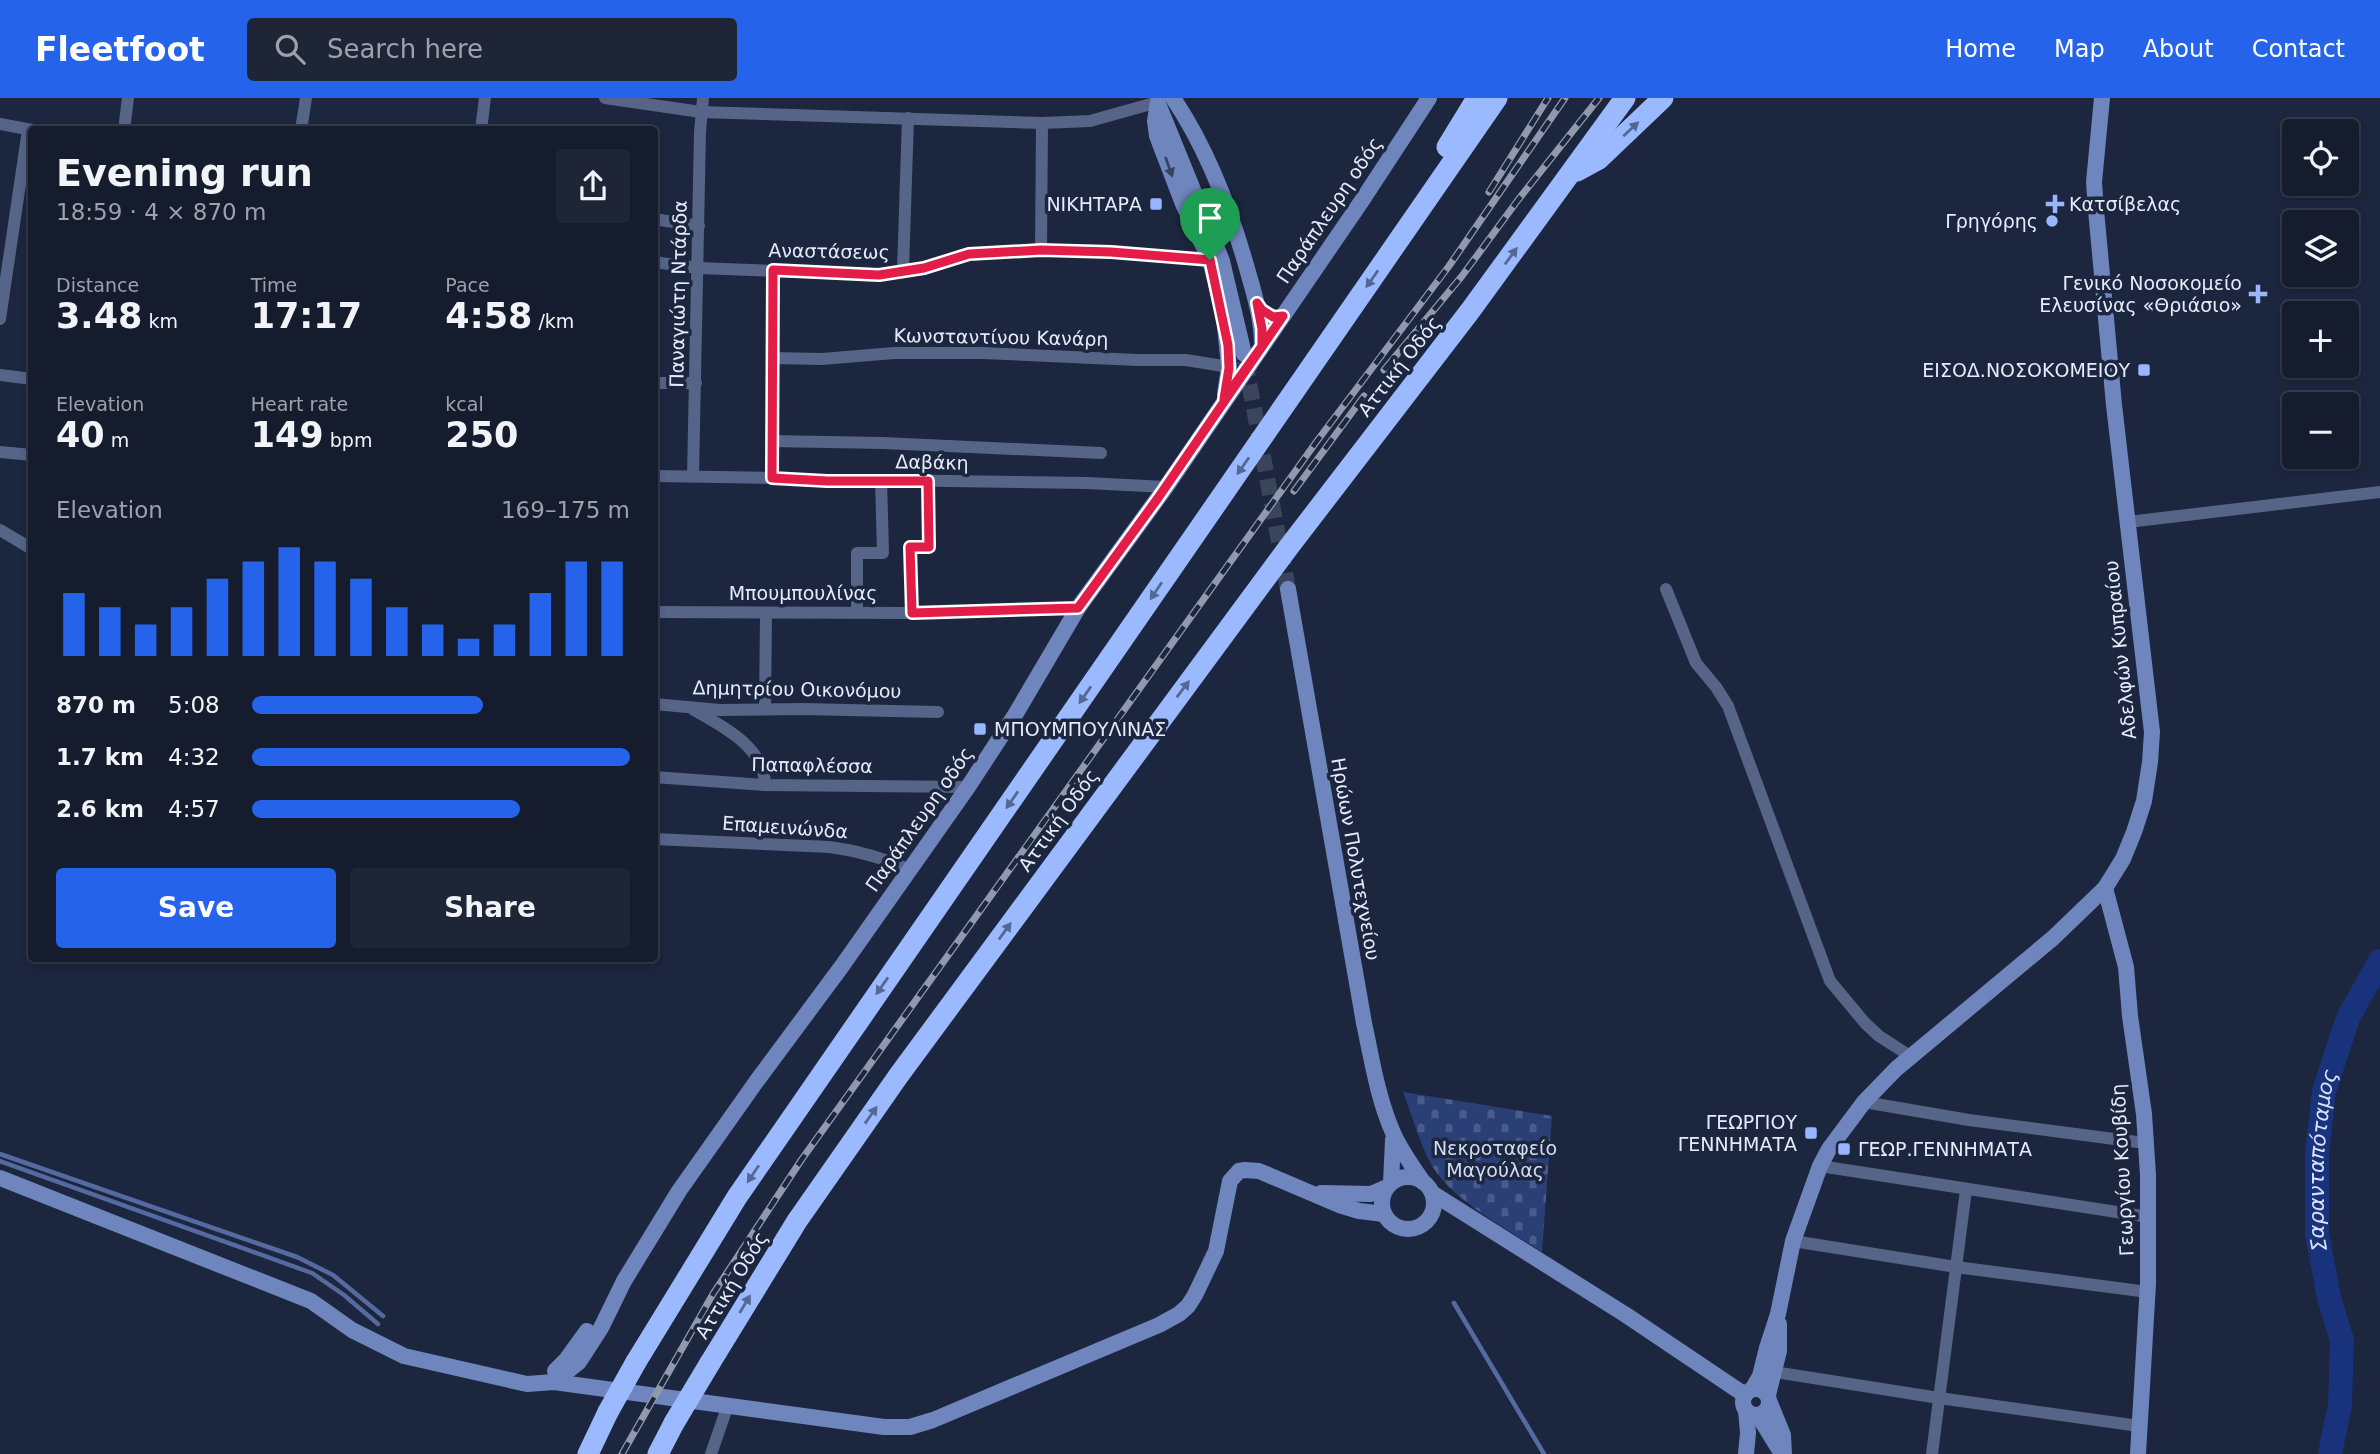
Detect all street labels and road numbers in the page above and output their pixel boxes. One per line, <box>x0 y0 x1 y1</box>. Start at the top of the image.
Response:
street label: Παράπλευρη οδός <box>1272 133 1386 287</box>
street label: Παναγιώτη Ντάρδα <box>665 200 691 388</box>
street label: Αναστάσεως <box>768 239 890 263</box>
street label: Αττική Οδός <box>1353 312 1445 420</box>
street label: Κωνσταντίνου Κανάρη <box>893 324 1109 350</box>
street label: Δαβάκη <box>895 450 969 474</box>
street label: Αδελφών Κυπραίου <box>2100 559 2140 741</box>
street label: Μπουμπουλίνας <box>729 582 877 604</box>
street label: Δημητρίου Οικονόμου <box>692 676 902 702</box>
street label: Παράπλευρη οδός <box>861 742 977 896</box>
street label: Παπαφλέσσα <box>751 753 873 777</box>
street label: Ηρώων Πολυτεχνείου <box>1327 756 1385 962</box>
street label: Αττική Οδός <box>1014 765 1102 875</box>
street label: Επαμεινώνδα <box>721 812 849 842</box>
street label: Γεωργίου Κουβίδη <box>2107 1083 2137 1257</box>
street label: Αττική Οδός <box>690 1227 772 1343</box>

